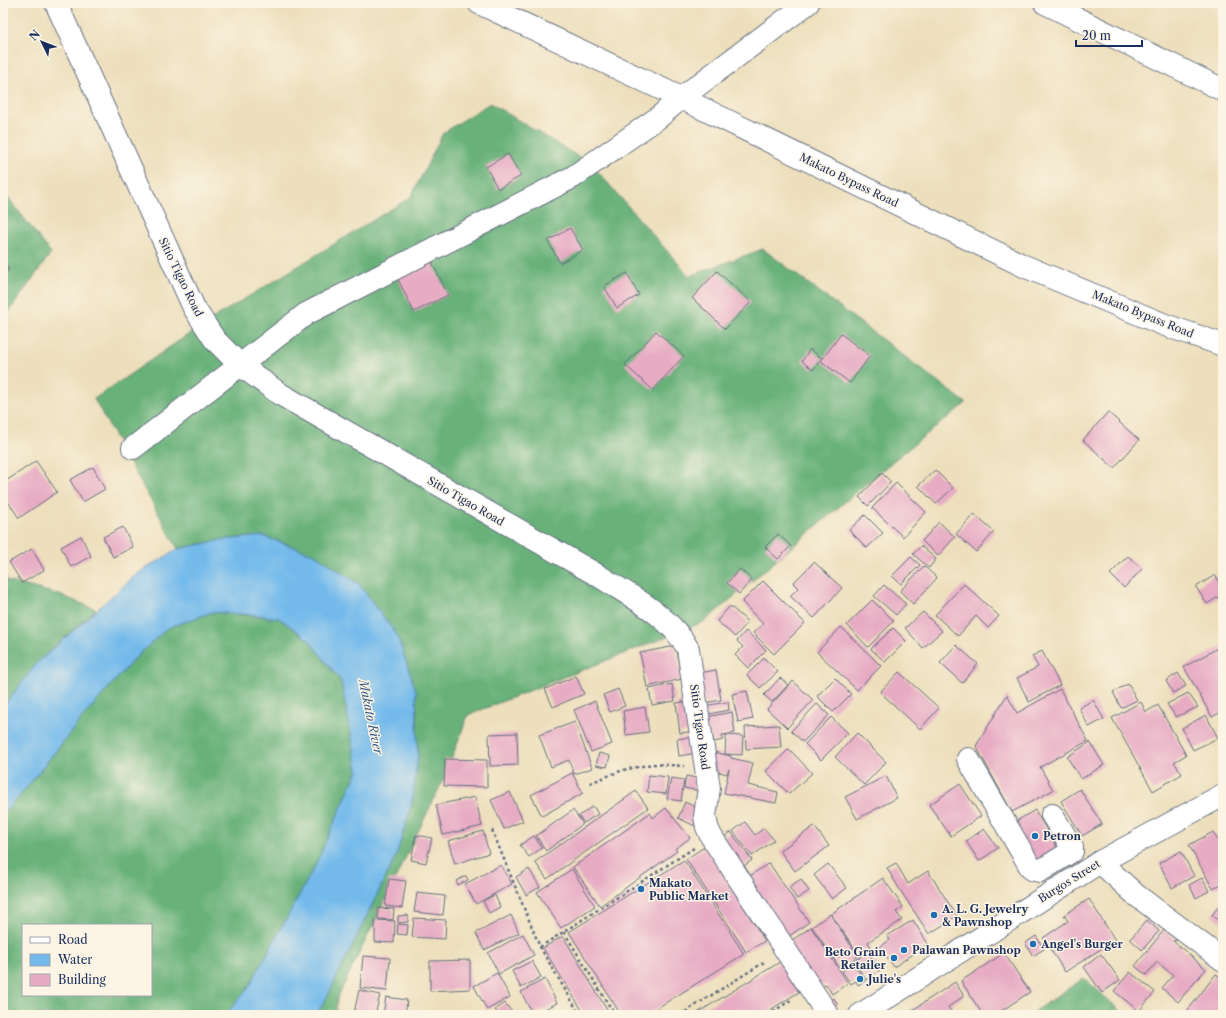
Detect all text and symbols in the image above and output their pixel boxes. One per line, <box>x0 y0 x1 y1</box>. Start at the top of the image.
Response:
north arrow <box>22 22 62 62</box>
scale bar <box>1076 22 1142 48</box>
text: N <box>26 27 43 43</box>
text: 20 m <box>1082 28 1111 43</box>
street label: Makato Bypass Road <box>797 150 901 210</box>
street label: Sitio Tigao Road <box>156 235 206 319</box>
street label: Makato Bypass Road <box>1090 287 1196 341</box>
street label: Sitio Tigao Road <box>425 473 507 529</box>
water label: Makato River <box>355 676 387 757</box>
street label: Sitio Tigao Road <box>687 683 713 771</box>
place label: Petron <box>1043 829 1082 843</box>
marker: Petron <box>1030 831 1040 841</box>
street label: Burgos Street <box>1035 856 1103 906</box>
place label: Makato Public Market <box>649 876 729 903</box>
marker: Makato Public Market <box>636 884 646 894</box>
place label: A. L. G. Jewelry & Pawnshop <box>941 902 1028 929</box>
marker: A. L. G. Jewelry & Pawnshop <box>929 910 939 920</box>
legend <box>22 924 152 996</box>
text: Road <box>58 932 88 947</box>
place label: Angel's Burger <box>1040 937 1124 951</box>
marker: Angel's Burger <box>1028 939 1038 949</box>
place label: Palawan Pawnshop <box>912 943 1021 957</box>
place label: Beto Grain Retailer <box>825 945 887 972</box>
marker: Palawan Pawnshop <box>899 945 909 955</box>
text: Water <box>57 952 92 967</box>
marker: Beto Grain Retailer <box>889 953 899 963</box>
text: Building <box>58 972 106 987</box>
place label: Julie's <box>866 972 901 986</box>
marker: Julie's <box>855 974 865 984</box>

